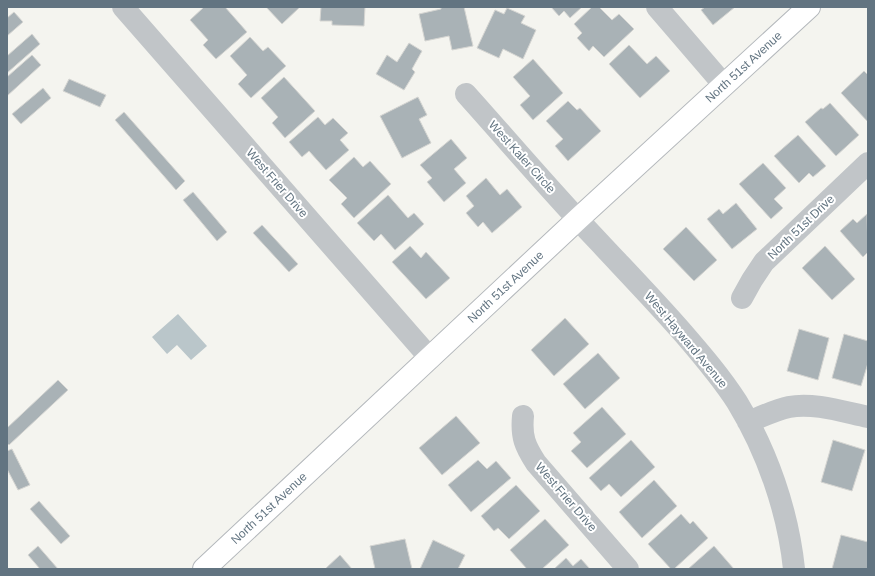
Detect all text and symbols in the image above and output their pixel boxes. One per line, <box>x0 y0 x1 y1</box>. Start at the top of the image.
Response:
street label: North 51st Avenue <box>703 28 785 106</box>
street label: West Kaler Circle <box>486 118 558 196</box>
street label: West Frier Drive <box>243 146 311 220</box>
street label: North 51st Drive <box>765 192 837 262</box>
street label: North 51st Avenue <box>465 248 547 326</box>
street label: West Hayward Avenue <box>642 289 730 391</box>
street label: West Frier Drive <box>532 460 600 534</box>
street label: North 51st Avenue <box>228 469 310 547</box>

